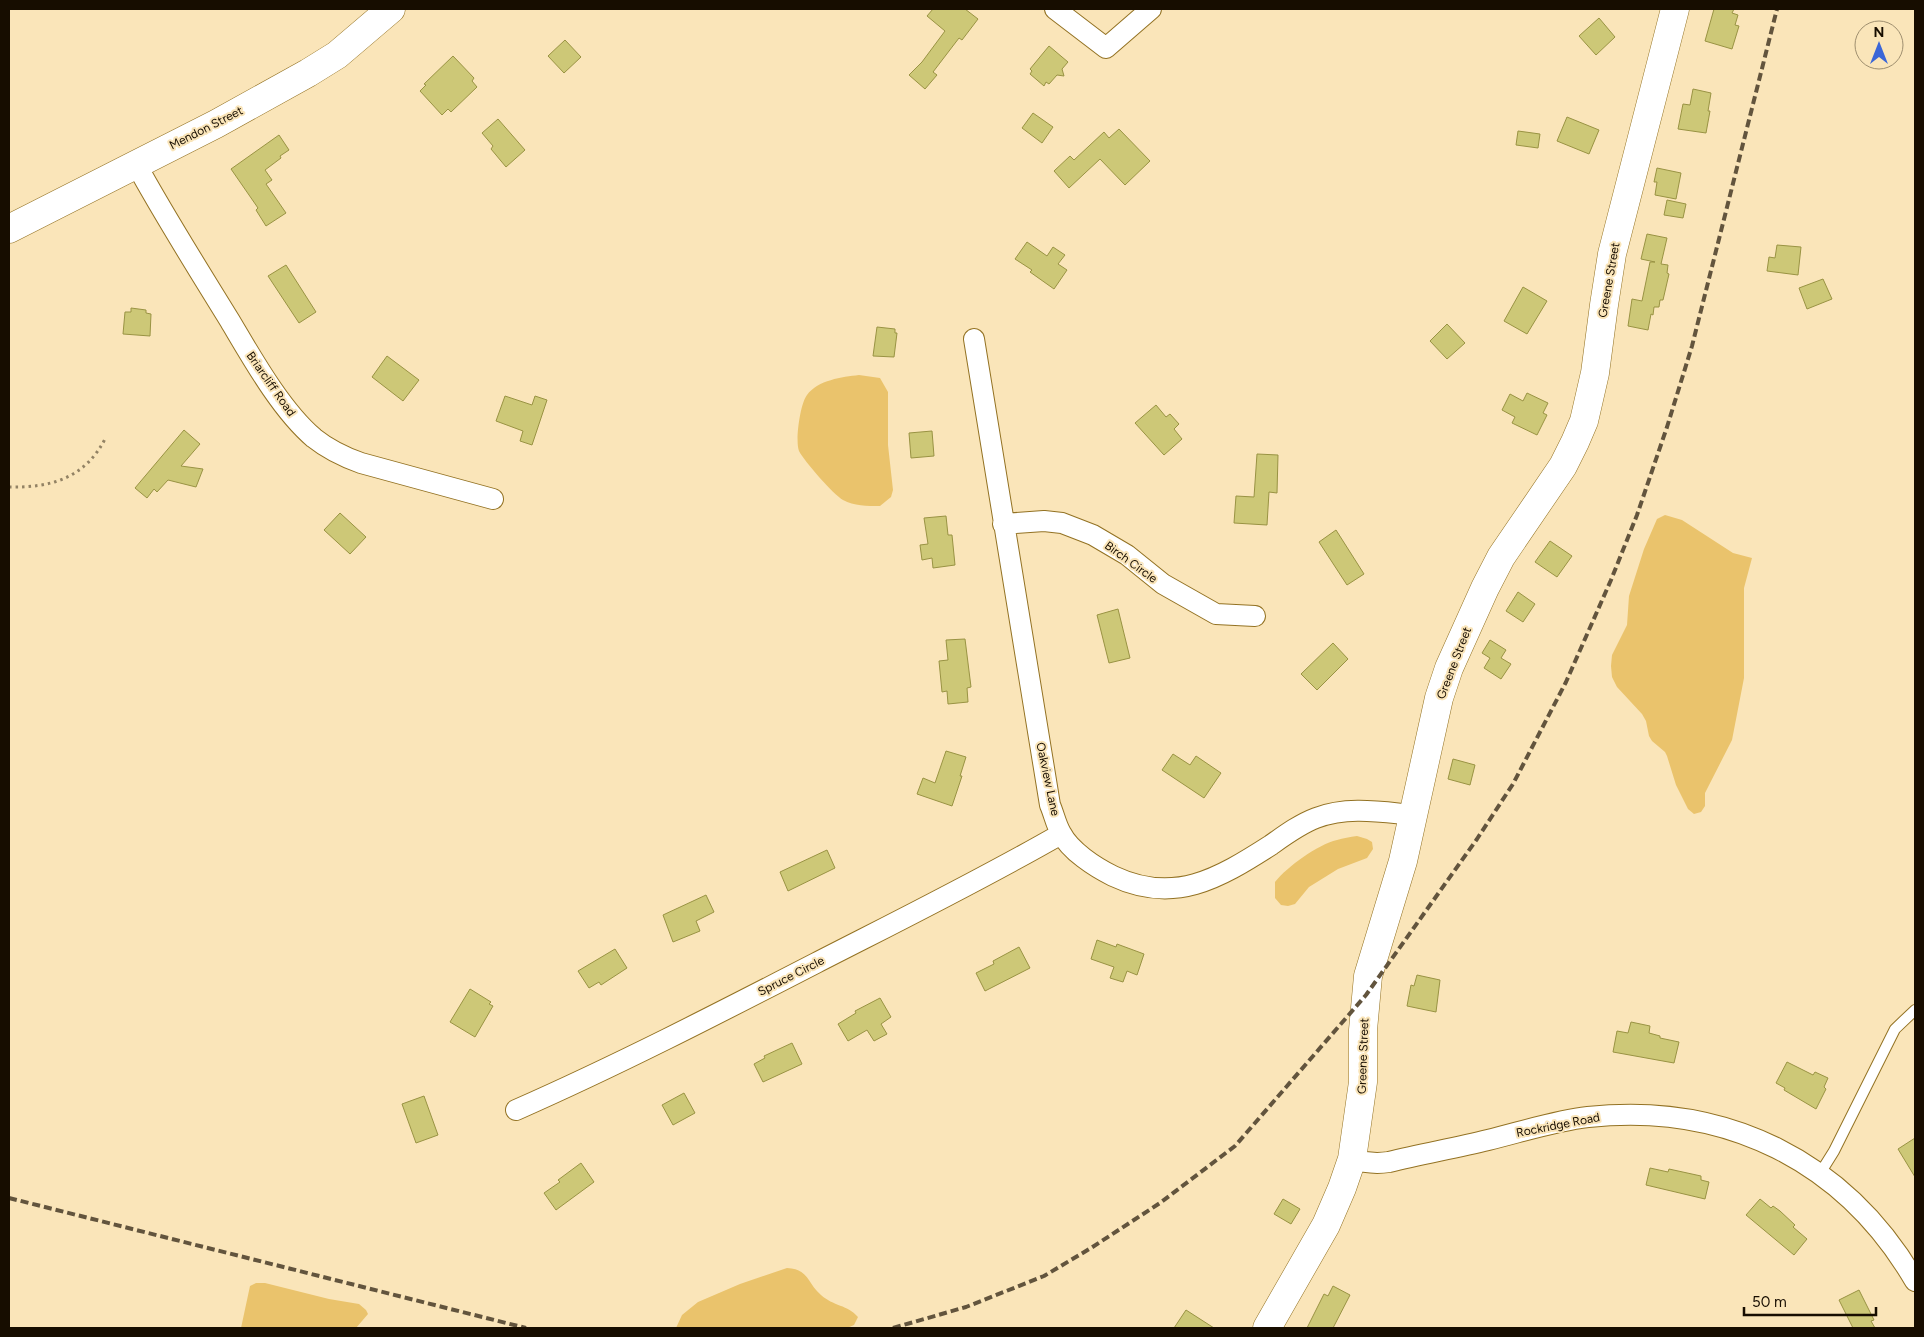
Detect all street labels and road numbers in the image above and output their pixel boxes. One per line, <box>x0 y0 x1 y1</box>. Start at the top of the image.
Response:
street label: Mendon Street <box>167 103 246 153</box>
street label: Greene Street <box>1595 241 1623 319</box>
street label: Briarcliff Road <box>244 349 298 419</box>
street label: Birch Circle <box>1102 538 1160 586</box>
street label: Greene Street <box>1434 625 1474 701</box>
street label: Oakview Lane <box>1033 741 1063 817</box>
street label: Spruce Circle <box>756 953 827 999</box>
street label: Greene Street <box>1355 1017 1371 1094</box>
street label: Rockridge Road <box>1515 1110 1601 1140</box>

